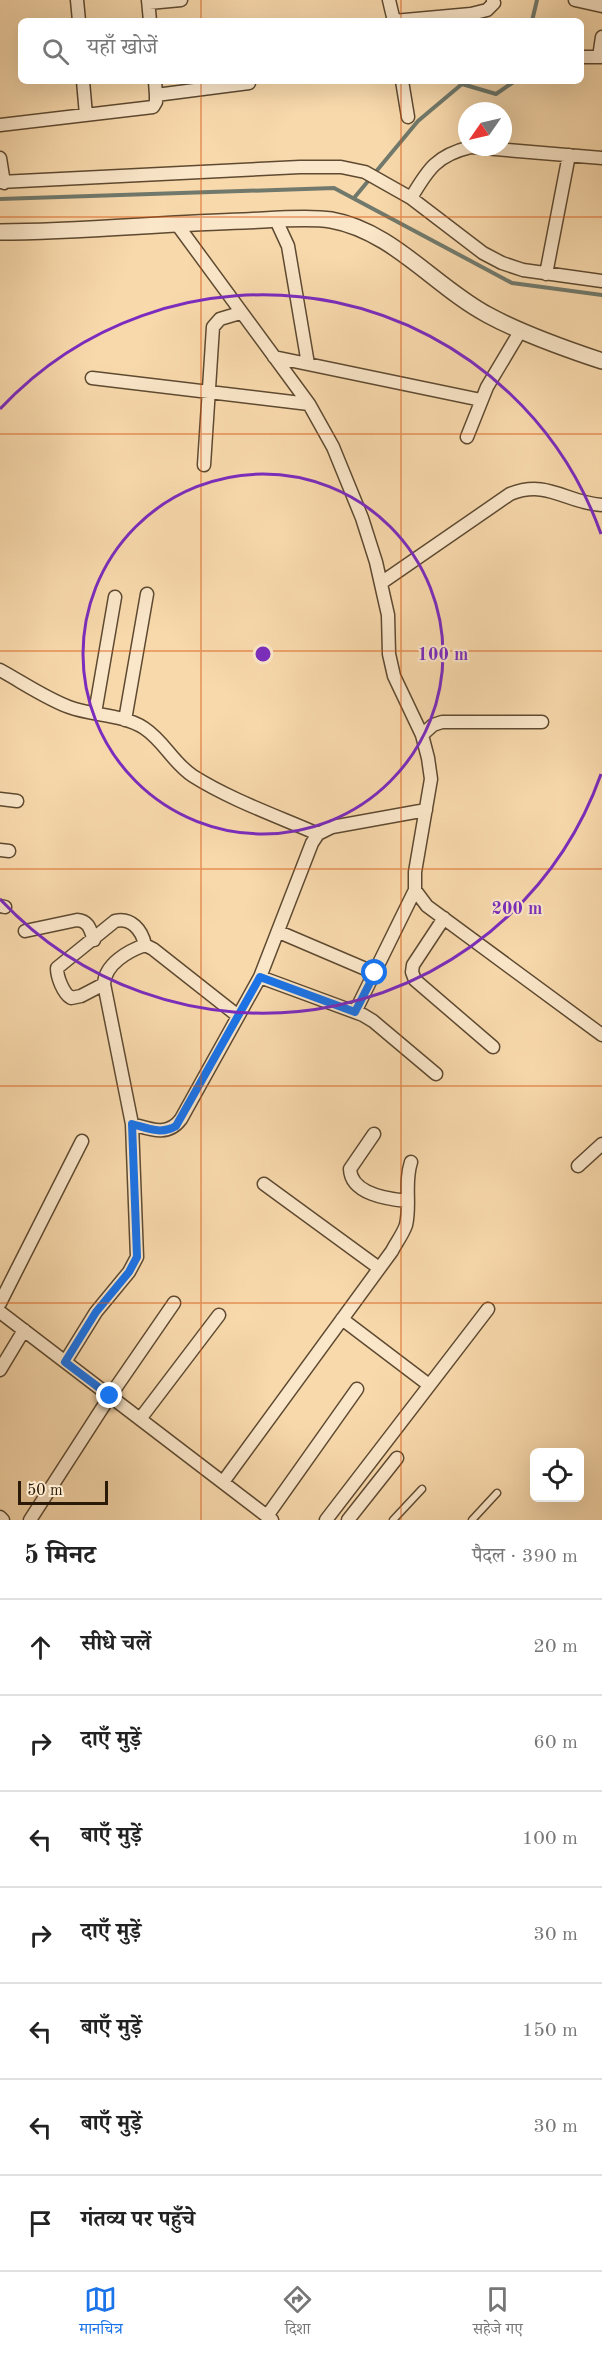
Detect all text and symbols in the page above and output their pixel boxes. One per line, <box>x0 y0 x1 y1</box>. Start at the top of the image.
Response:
search box <box>18 18 584 84</box>
icon: search <box>39 35 72 68</box>
text: यहाँ खोजें <box>87 37 158 59</box>
north arrow <box>458 102 512 156</box>
centre of rings <box>253 644 273 664</box>
text: 100 m <box>418 646 468 664</box>
text: 200 m <box>492 900 542 918</box>
route start <box>361 959 387 985</box>
route end <box>96 1382 122 1408</box>
map controls <box>530 1448 584 1502</box>
button: locate <box>530 1448 584 1502</box>
scale bar <box>18 1478 108 1506</box>
text: 50 m <box>27 1483 63 1499</box>
text: 5 मिनट <box>24 1543 96 1569</box>
text: पैदल · 390 m <box>472 1547 578 1567</box>
icon: ahead <box>24 1631 57 1664</box>
text: सीधे चलें <box>81 1633 151 1655</box>
text: 20 m <box>533 1637 578 1657</box>
icon: right <box>24 1727 57 1760</box>
text: दाएँ मुड़ें <box>81 1729 141 1751</box>
text: 60 m <box>533 1733 578 1753</box>
icon: left <box>24 1823 57 1856</box>
text: बाएँ मुड़ें <box>81 1825 142 1847</box>
text: 100 m <box>522 1829 578 1849</box>
icon: right <box>24 1919 57 1952</box>
text: दाएँ मुड़ें <box>81 1921 141 1943</box>
text: 30 m <box>533 1925 578 1945</box>
icon: left <box>24 2015 57 2048</box>
text: बाएँ मुड़ें <box>81 2017 142 2039</box>
text: 150 m <box>522 2021 578 2041</box>
icon: left <box>24 2111 57 2144</box>
text: बाएँ मुड़ें <box>81 2113 142 2135</box>
text: 30 m <box>533 2117 578 2137</box>
icon: arrive <box>24 2207 57 2240</box>
text: गंतव्य पर पहुँचे <box>81 2209 195 2231</box>
tab: मानचित्र <box>79 2283 123 2344</box>
tab: दिशा <box>281 2283 314 2344</box>
tab: सहेजे गए <box>473 2283 523 2344</box>

